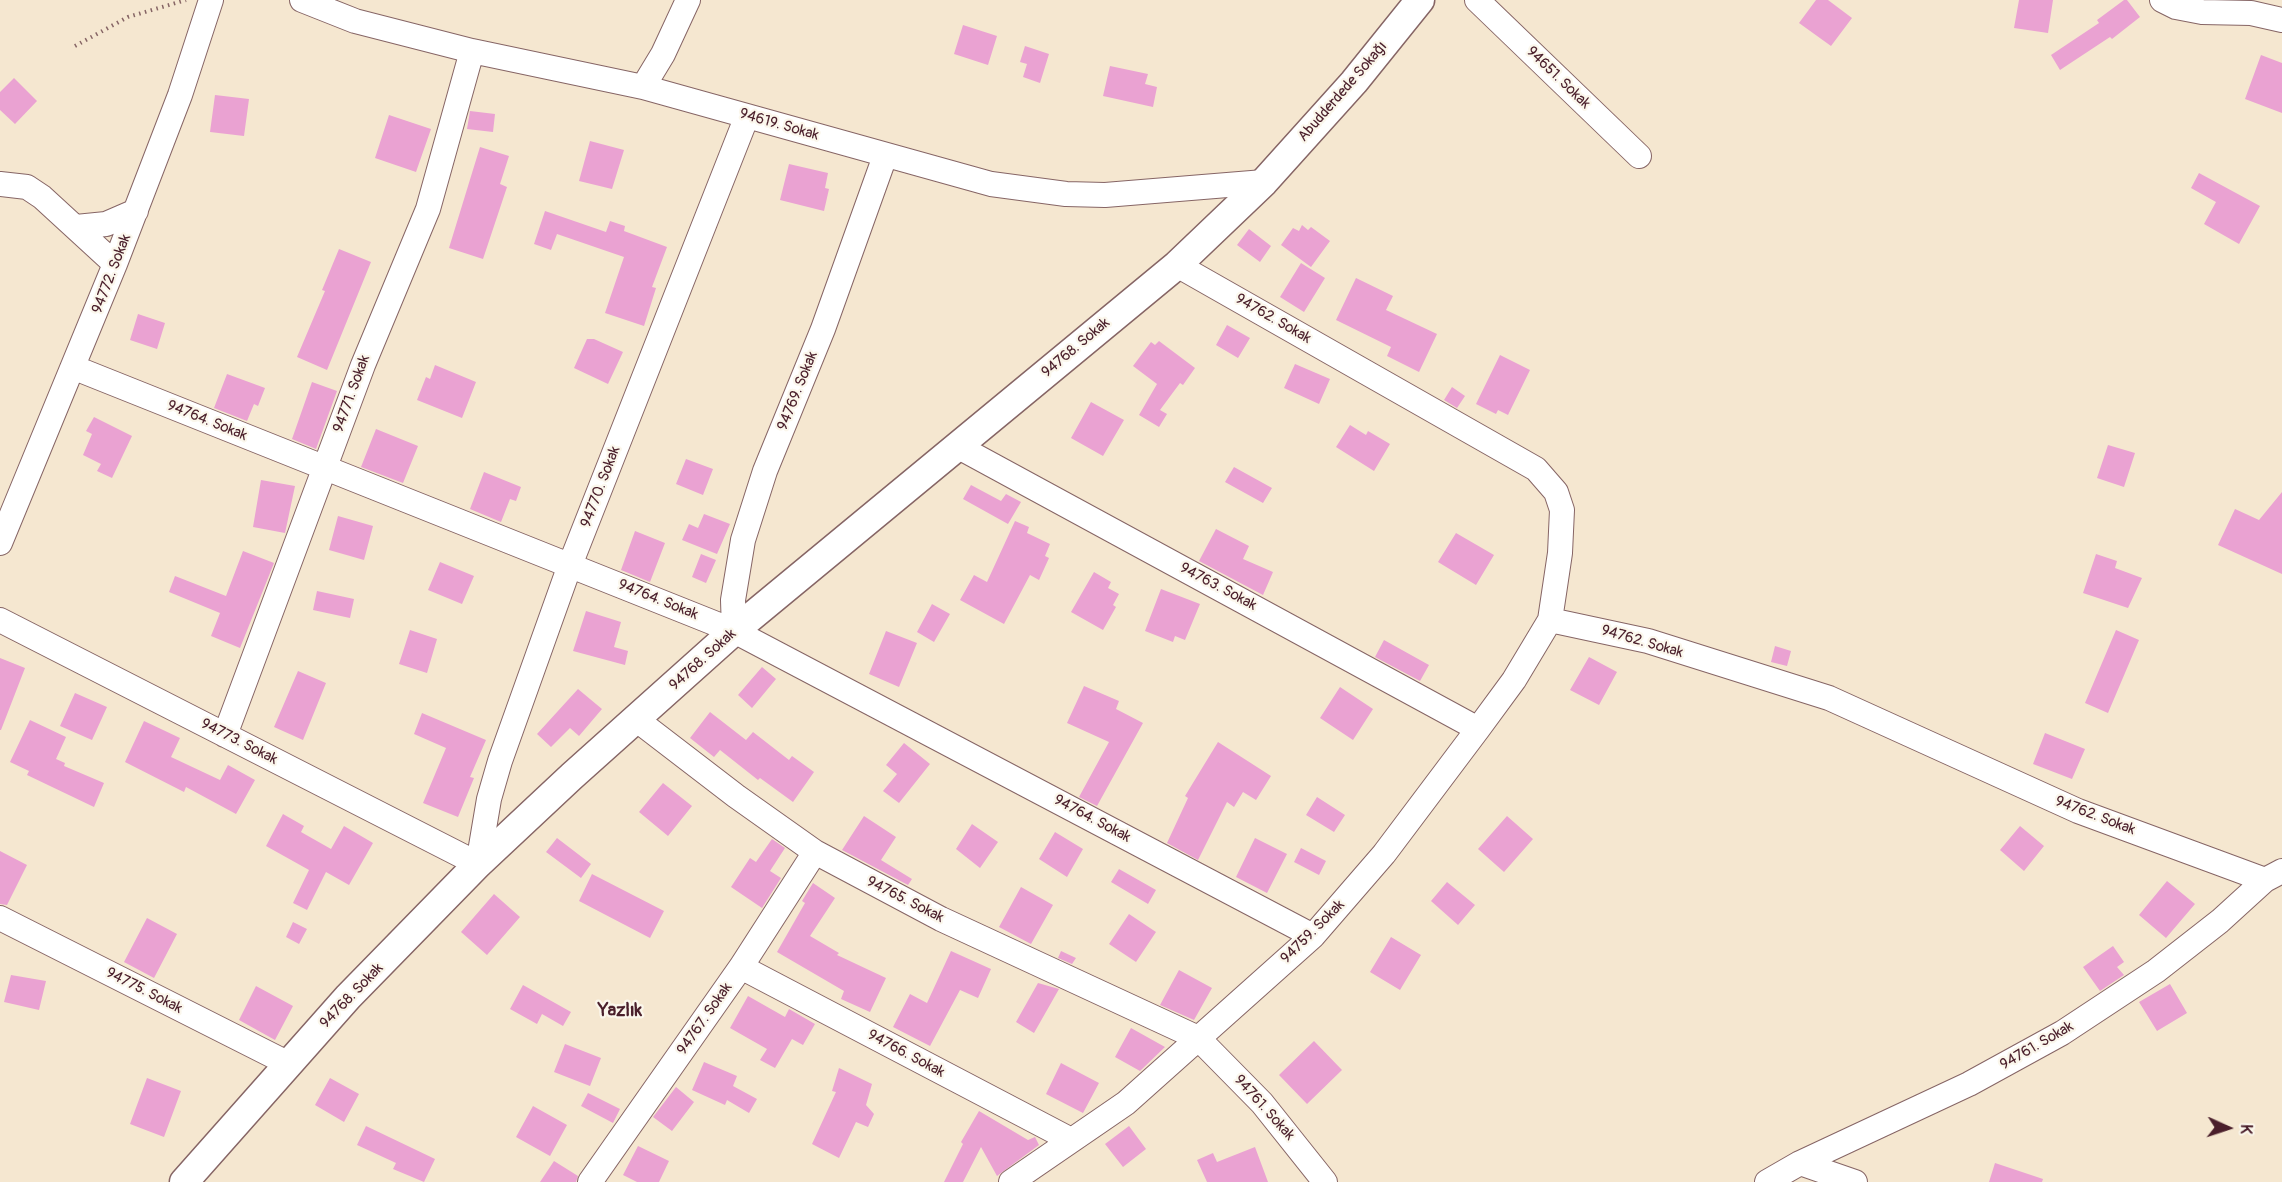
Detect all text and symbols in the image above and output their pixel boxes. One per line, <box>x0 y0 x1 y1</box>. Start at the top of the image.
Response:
street label: Abudderdede Sokağı <box>1295 38 1391 146</box>
street label: 94651. Sokak <box>1522 43 1594 113</box>
street label: 94619. Sokak <box>737 105 821 145</box>
street label: 94772. Sokak <box>89 232 135 316</box>
street label: 94762. Sokak <box>1232 290 1314 348</box>
street label: 94768. Sokak <box>1038 314 1114 382</box>
street label: 94769. Sokak <box>774 349 822 433</box>
street label: 94771. Sokak <box>330 353 374 435</box>
street label: 94764. Sokak <box>164 397 250 445</box>
street label: 94770. Sokak <box>577 444 625 530</box>
street label: 94763. Sokak <box>1177 559 1259 615</box>
street label: 94764. Sokak <box>615 576 701 624</box>
street label: 94762. Sokak <box>1599 622 1685 662</box>
street label: 94768. Sokak <box>666 625 740 695</box>
street label: 94773. Sokak <box>198 715 280 769</box>
street label: 94764. Sokak <box>1050 791 1134 847</box>
street label: 94762. Sokak <box>2052 792 2138 840</box>
street label: 94765. Sokak <box>863 873 947 927</box>
street label: 94759. Sokak <box>1277 896 1349 968</box>
street label: 94768. Sokak <box>317 960 387 1032</box>
street label: 94775. Sokak <box>103 964 185 1018</box>
street label: 94767. Sokak <box>674 980 736 1058</box>
district label: Yazlık <box>598 1000 642 1022</box>
street label: 94761. Sokak <box>1997 1018 2077 1074</box>
street label: 94766. Sokak <box>864 1026 948 1082</box>
street label: 94761. Sokak <box>1230 1072 1298 1144</box>
north arrow <box>2198 1098 2258 1158</box>
text: K <box>2236 1124 2256 1134</box>

